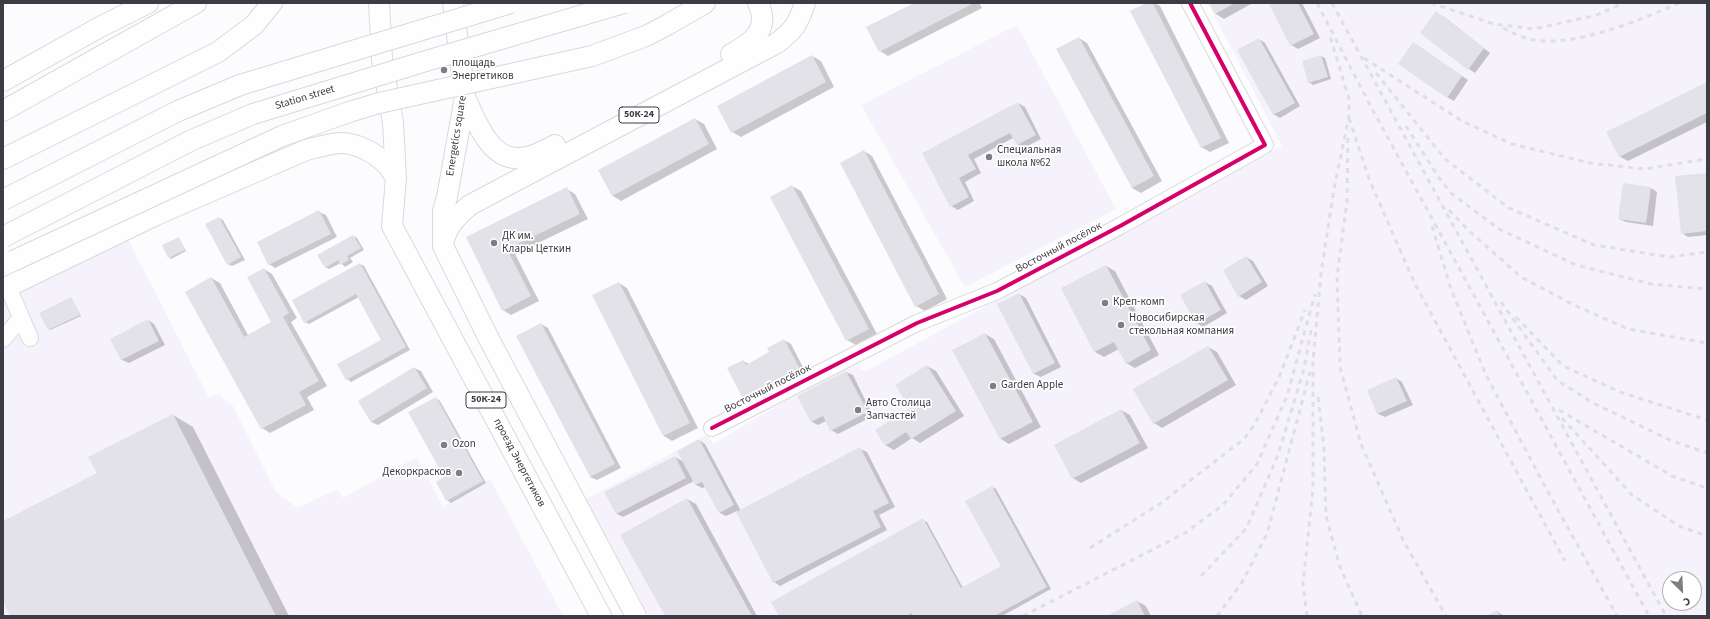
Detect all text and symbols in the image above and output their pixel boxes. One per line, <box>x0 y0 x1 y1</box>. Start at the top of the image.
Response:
place label: площадь Энергетиков <box>452 57 514 83</box>
marker: площадь Энергетиков <box>439 65 449 75</box>
street label: Station street <box>274 83 336 113</box>
street label: Energetics square <box>444 95 470 177</box>
road number: 50К-24 <box>619 107 659 123</box>
place label: Специальная школа №62 <box>997 144 1061 170</box>
marker: Специальная школа №62 <box>984 152 994 162</box>
street label: Восточный посёлок <box>1014 220 1104 276</box>
place label: ДК им. Клары Цеткин <box>502 230 571 256</box>
marker: ДК им. Клары Цеткин <box>489 238 499 248</box>
place label: Креп-комп <box>1113 296 1165 310</box>
marker: Креп-комп <box>1100 298 1110 308</box>
place label: Новосибирская стекольная компания <box>1129 312 1234 338</box>
marker: Новосибирская стекольная компания <box>1116 320 1126 330</box>
street label: Восточный посёлок <box>723 361 813 417</box>
place label: Garden Apple <box>1001 379 1063 393</box>
marker: Garden Apple <box>988 381 998 391</box>
road number: 50К-24 <box>466 392 506 408</box>
place label: Авто Столица Запчастей <box>866 397 931 423</box>
marker: Авто Столица Запчастей <box>853 405 863 415</box>
street label: проезд Энергетиков <box>490 417 548 509</box>
place label: Ozon <box>452 438 476 452</box>
marker: Ozon <box>439 440 449 450</box>
place label: Декоркрасков <box>382 466 451 480</box>
marker: Декоркрасков <box>454 468 464 478</box>
north arrow <box>1662 571 1702 611</box>
text: С <box>1681 593 1693 610</box>

